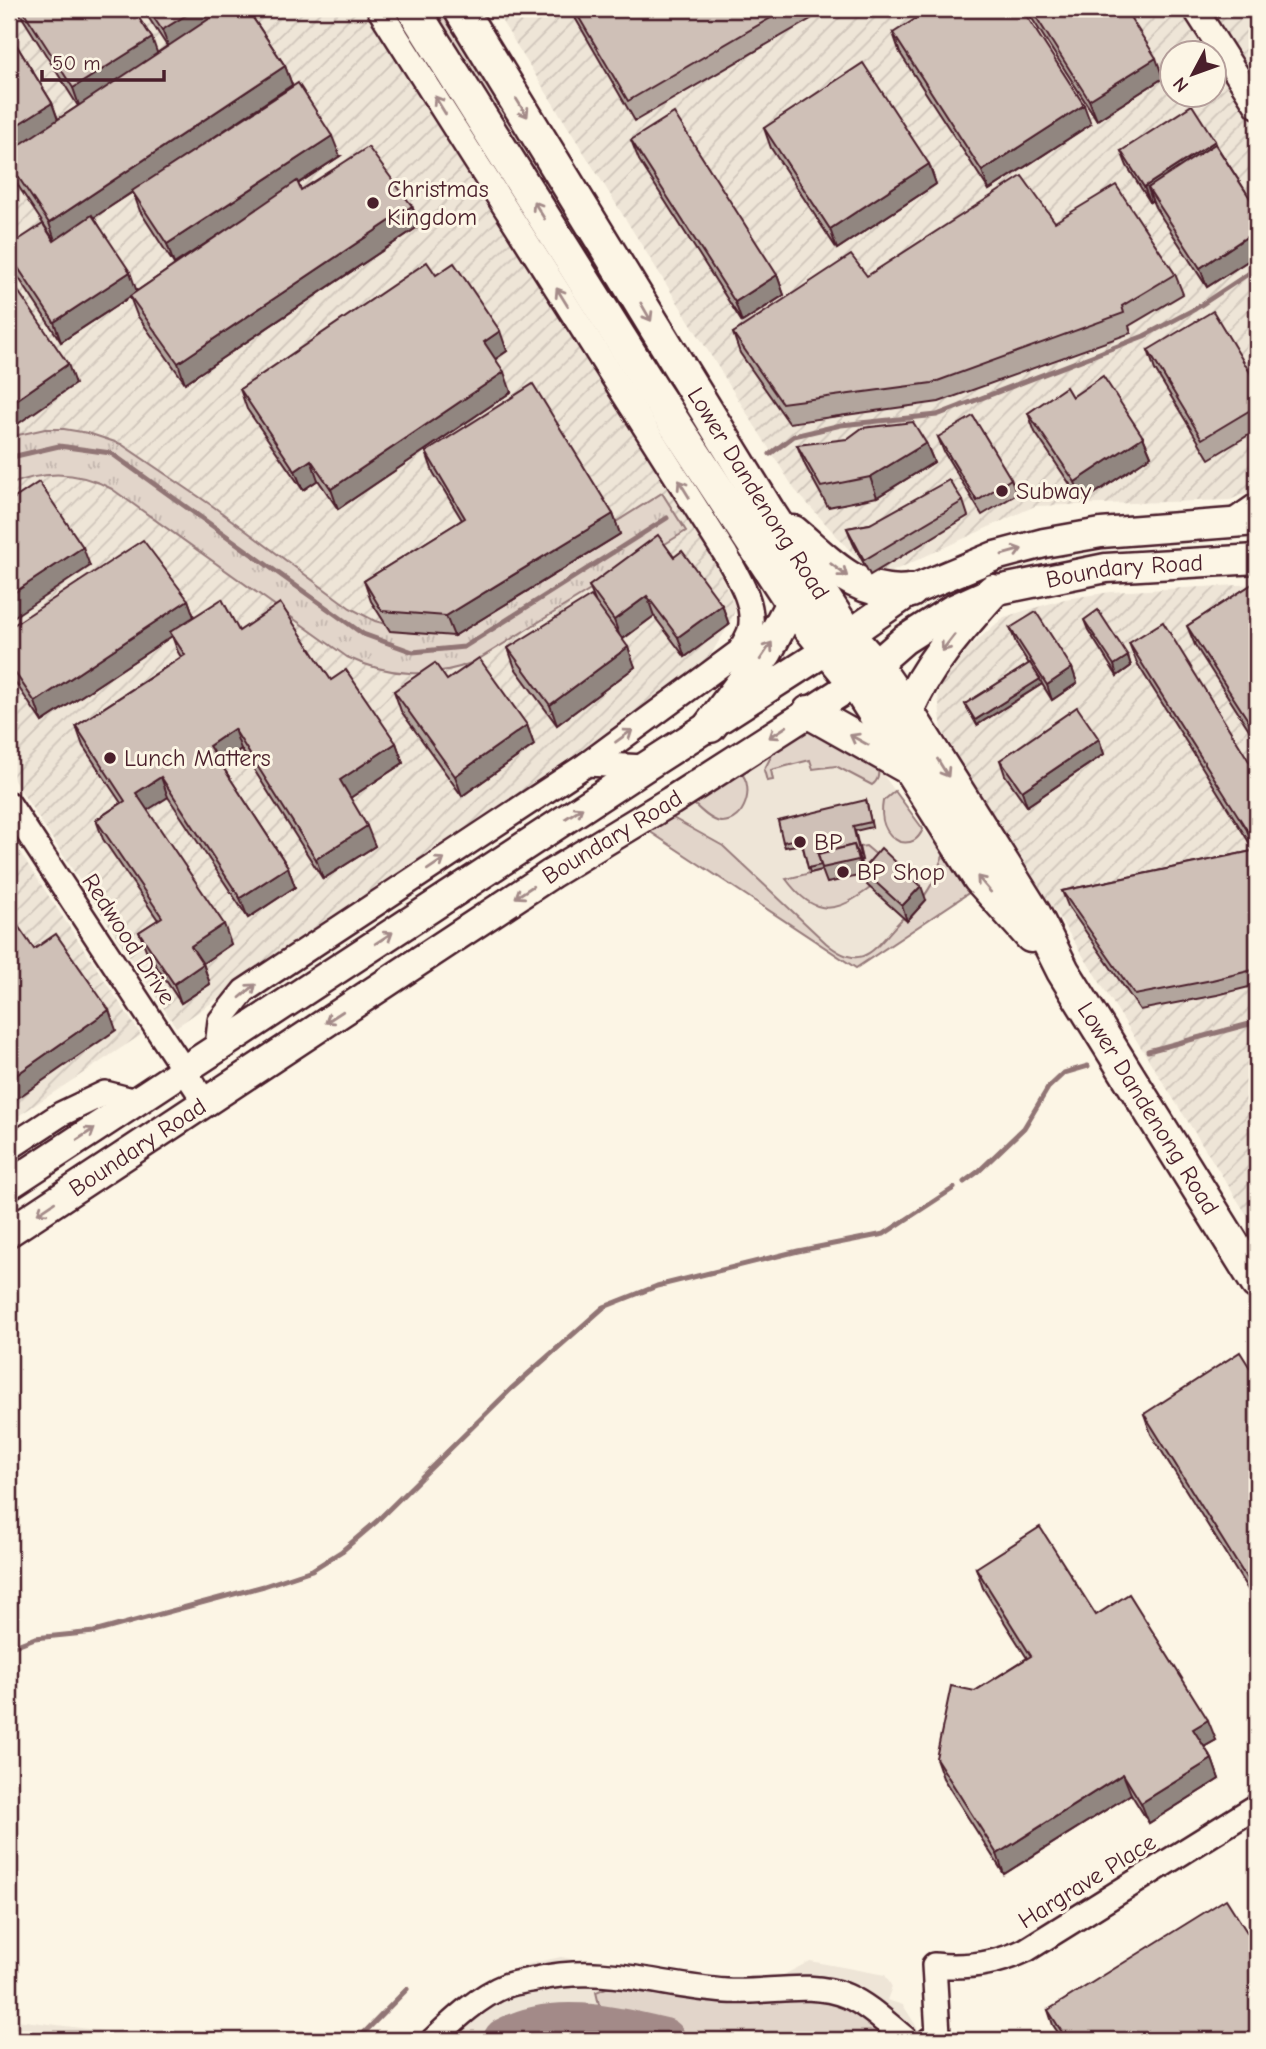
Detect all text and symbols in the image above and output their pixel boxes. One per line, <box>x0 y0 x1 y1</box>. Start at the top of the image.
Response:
scale bar <box>42 38 164 82</box>
north arrow <box>1158 38 1228 108</box>
text: 50 m <box>52 51 101 75</box>
text: N <box>1169 73 1193 96</box>
one-way arrow <box>433 95 447 115</box>
one-way arrow <box>516 98 530 118</box>
place label: Christmas Kingdom <box>387 175 489 231</box>
marker: Christmas Kingdom <box>365 195 381 211</box>
one-way arrow <box>532 201 546 221</box>
one-way arrow <box>555 288 569 307</box>
one-way arrow <box>639 301 653 321</box>
street label: Lower Dandenong Road <box>682 382 835 605</box>
place label: Subway <box>1016 477 1091 505</box>
one-way arrow <box>676 480 690 500</box>
marker: Subway <box>994 483 1010 499</box>
one-way arrow <box>1000 544 1022 557</box>
street label: Boundary Road <box>1043 548 1204 594</box>
one-way arrow <box>829 563 848 578</box>
one-way arrow <box>941 633 956 652</box>
one-way arrow <box>758 642 773 661</box>
one-way arrow <box>769 724 788 739</box>
one-way arrow <box>615 728 633 743</box>
one-way arrow <box>850 733 870 747</box>
place label: Lunch Matters <box>124 744 271 772</box>
marker: Lunch Matters <box>102 750 118 766</box>
one-way arrow <box>937 758 951 778</box>
street label: Boundary Road <box>537 784 687 890</box>
one-way arrow <box>564 806 583 821</box>
place label: BP <box>814 828 842 856</box>
marker: BP <box>792 834 808 850</box>
one-way arrow <box>426 856 446 870</box>
place label: BP Shop <box>857 858 945 886</box>
marker: BP Shop <box>835 864 851 880</box>
street label: Redwood Drive <box>76 868 182 1010</box>
one-way arrow <box>977 875 992 893</box>
one-way arrow <box>515 885 534 899</box>
one-way arrow <box>373 931 393 945</box>
one-way arrow <box>239 983 257 999</box>
street label: Lower Dandenong Road <box>1072 997 1225 1220</box>
one-way arrow <box>324 1010 344 1024</box>
street label: Boundary Road <box>64 1092 211 1202</box>
one-way arrow <box>76 1127 95 1141</box>
one-way arrow <box>37 1200 56 1215</box>
street label: Hargrave Place <box>1013 1828 1161 1934</box>

